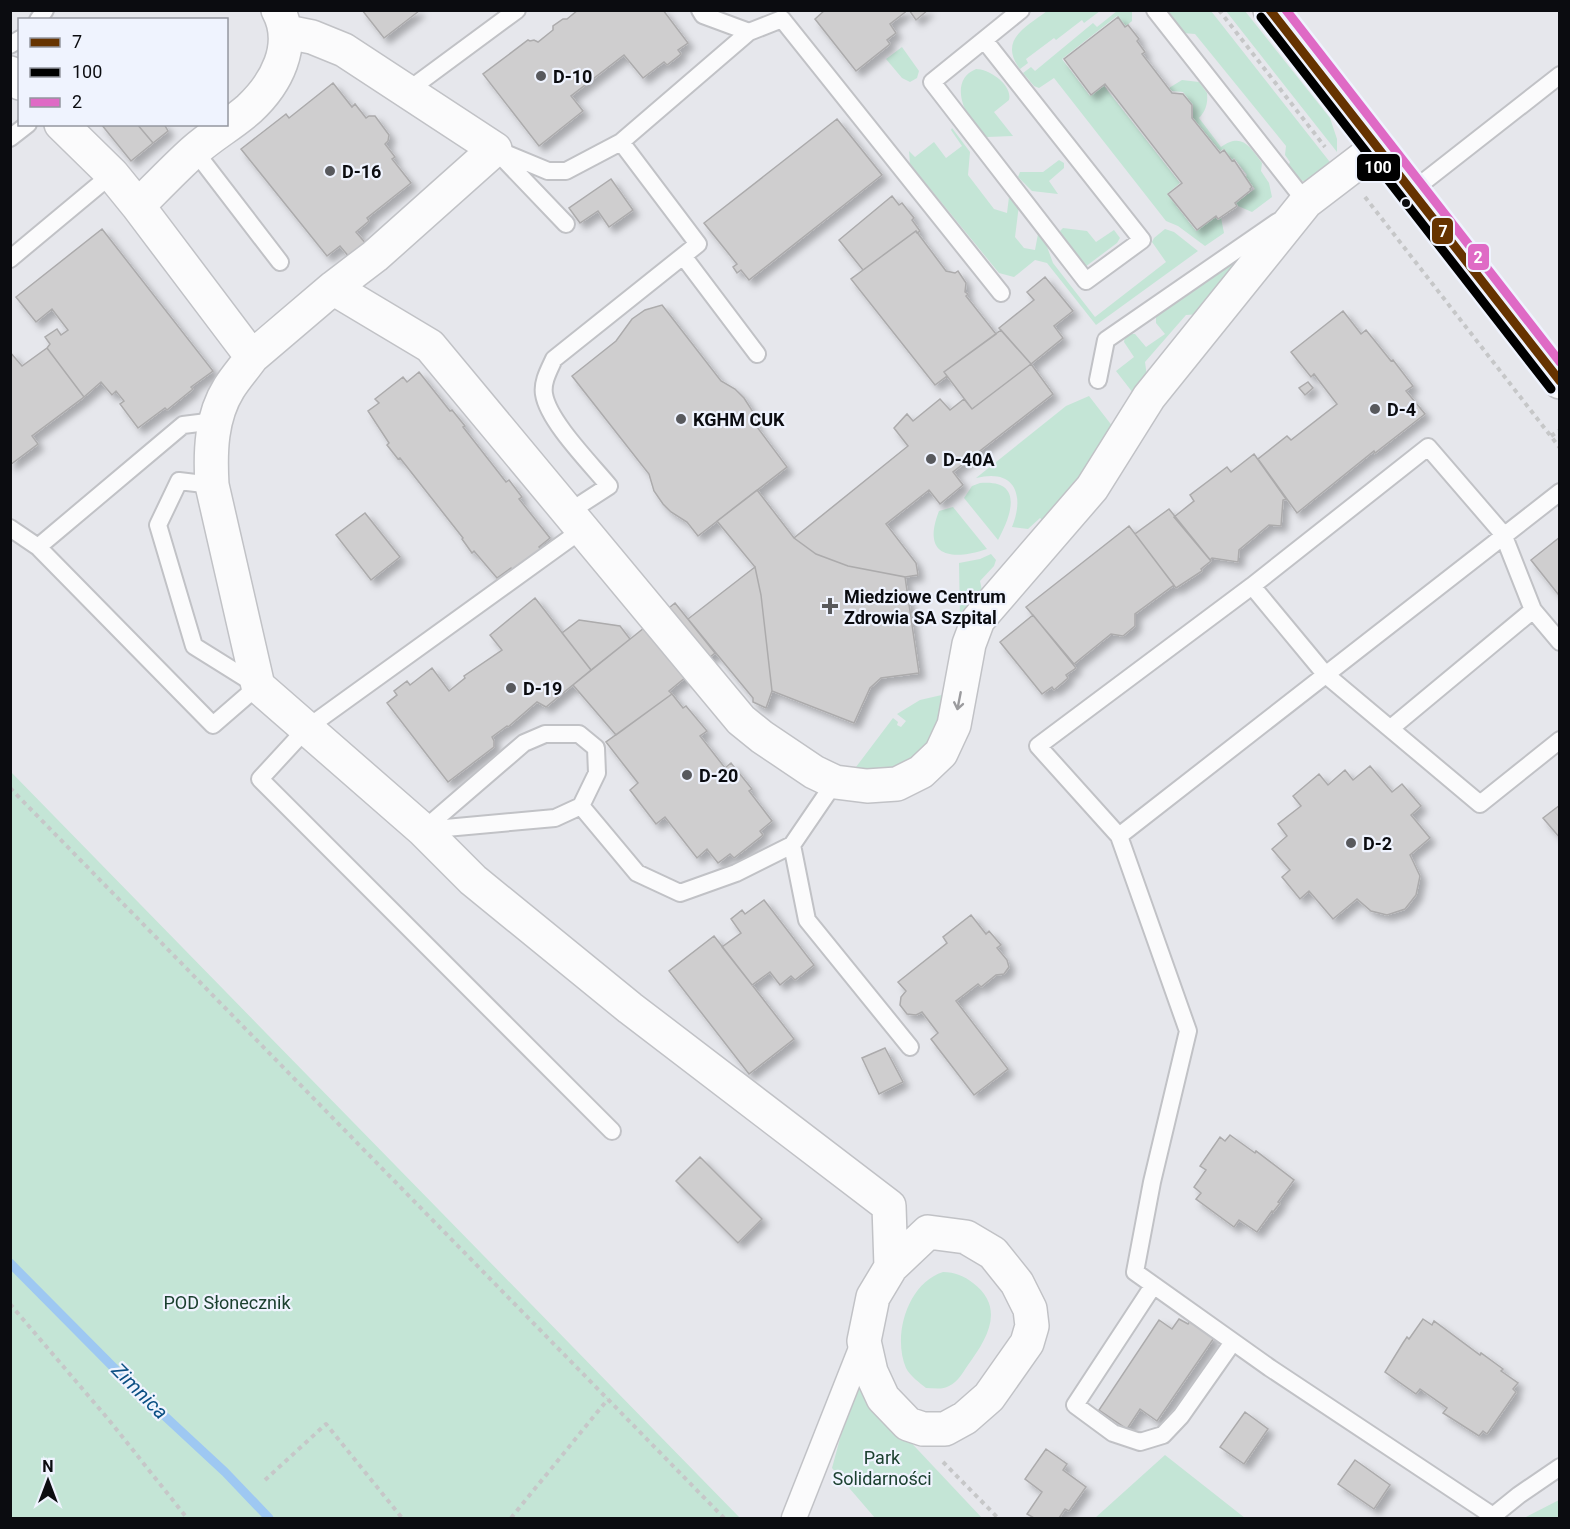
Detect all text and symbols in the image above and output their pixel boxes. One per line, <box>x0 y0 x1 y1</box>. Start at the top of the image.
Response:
legend <box>18 18 228 126</box>
text: 7 <box>72 31 82 52</box>
text: 100 <box>72 61 102 82</box>
place label: D-10 <box>553 66 592 87</box>
marker: D-10 <box>534 69 548 83</box>
text: 2 <box>72 91 82 112</box>
line badge: 100 <box>1356 153 1401 182</box>
text: 100 <box>1364 158 1392 177</box>
place label: D-16 <box>342 161 381 182</box>
marker: D-16 <box>323 164 337 178</box>
unlabelled marker <box>1400 197 1412 209</box>
line badge: 7 <box>1431 217 1454 245</box>
text: 7 <box>1438 222 1448 241</box>
line badge: 2 <box>1467 243 1490 271</box>
text: 2 <box>1473 248 1483 267</box>
place label: D-4 <box>1387 399 1416 420</box>
marker: D-4 <box>1368 402 1382 416</box>
place label: KGHM CUK <box>693 409 785 430</box>
marker: KGHM CUK <box>674 412 688 426</box>
place label: D-40A <box>943 449 995 470</box>
marker: D-40A <box>924 452 938 466</box>
place label: Miedziowe Centrum Zdrowia SA Szpital <box>844 586 1006 628</box>
marker: Miedziowe Centrum Zdrowia SA Szpital <box>821 597 839 615</box>
place label: D-19 <box>523 678 562 699</box>
marker: D-19 <box>504 681 518 695</box>
one-way arrow <box>953 691 964 711</box>
place label: D-20 <box>699 765 738 786</box>
marker: D-20 <box>680 768 694 782</box>
place label: D-2 <box>1363 833 1392 854</box>
marker: D-2 <box>1344 836 1358 850</box>
park label: POD Słonecznik <box>163 1292 291 1313</box>
water label: Zimnica <box>106 1357 173 1424</box>
park label: Park Solidarności <box>832 1447 932 1489</box>
north arrow <box>18 1451 78 1511</box>
text: N <box>42 1457 54 1476</box>

